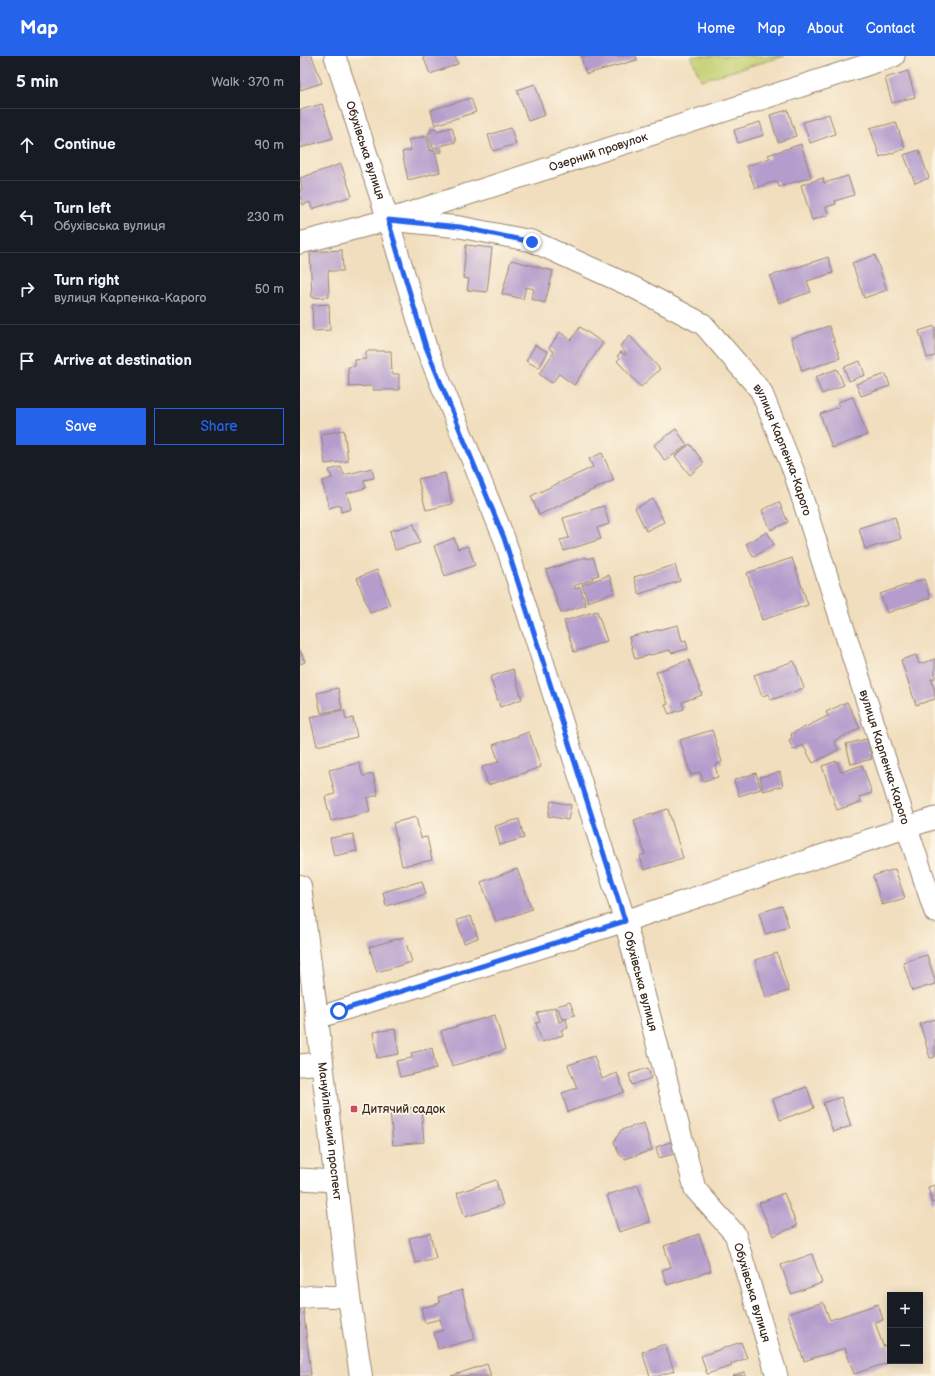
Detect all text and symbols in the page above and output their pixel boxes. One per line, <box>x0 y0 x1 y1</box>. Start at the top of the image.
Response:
text: Map <box>20 17 58 40</box>
text: Home <box>697 20 735 37</box>
text: Map <box>757 20 785 37</box>
text: About <box>807 20 844 37</box>
text: Contact <box>866 20 915 37</box>
text: 5 min <box>16 72 59 92</box>
text: Walk · 370 m <box>211 74 284 90</box>
street label: Обухівська вулиця <box>342 99 389 202</box>
street label: Озерний провулок <box>547 129 650 175</box>
icon: ahead <box>16 134 38 156</box>
text: Continue <box>54 135 116 154</box>
text: 90 m <box>255 137 284 153</box>
text: Turn left <box>54 199 111 218</box>
icon: left <box>16 206 38 228</box>
text: 230 m <box>247 209 284 225</box>
text: Обухівська вулиця <box>54 218 165 234</box>
route end <box>523 233 541 251</box>
text: Turn right <box>54 271 119 290</box>
icon: right <box>16 278 38 300</box>
text: 50 m <box>255 281 284 297</box>
text: вулиця Карпенка-Карого <box>54 290 206 306</box>
icon: arrive <box>16 350 38 372</box>
text: Arrive at destination <box>54 351 192 370</box>
street label: вулиця Карпенка-Карого <box>750 380 815 518</box>
button: Save <box>16 408 146 445</box>
button: Share <box>154 408 284 445</box>
street label: вулиця Карпенка-Карого <box>856 688 913 826</box>
street label: Обухівська вулиця <box>620 929 661 1033</box>
route start <box>330 1002 348 1020</box>
street label: Мануйлівський проспект <box>315 1061 345 1201</box>
place label: Дитячий садок <box>362 1102 446 1117</box>
marker: Дитячий садок <box>349 1104 359 1114</box>
street label: Обухівська вулиця <box>730 1241 774 1344</box>
map controls <box>887 1292 923 1364</box>
button: + <box>887 1292 923 1328</box>
button: − <box>887 1328 923 1364</box>

